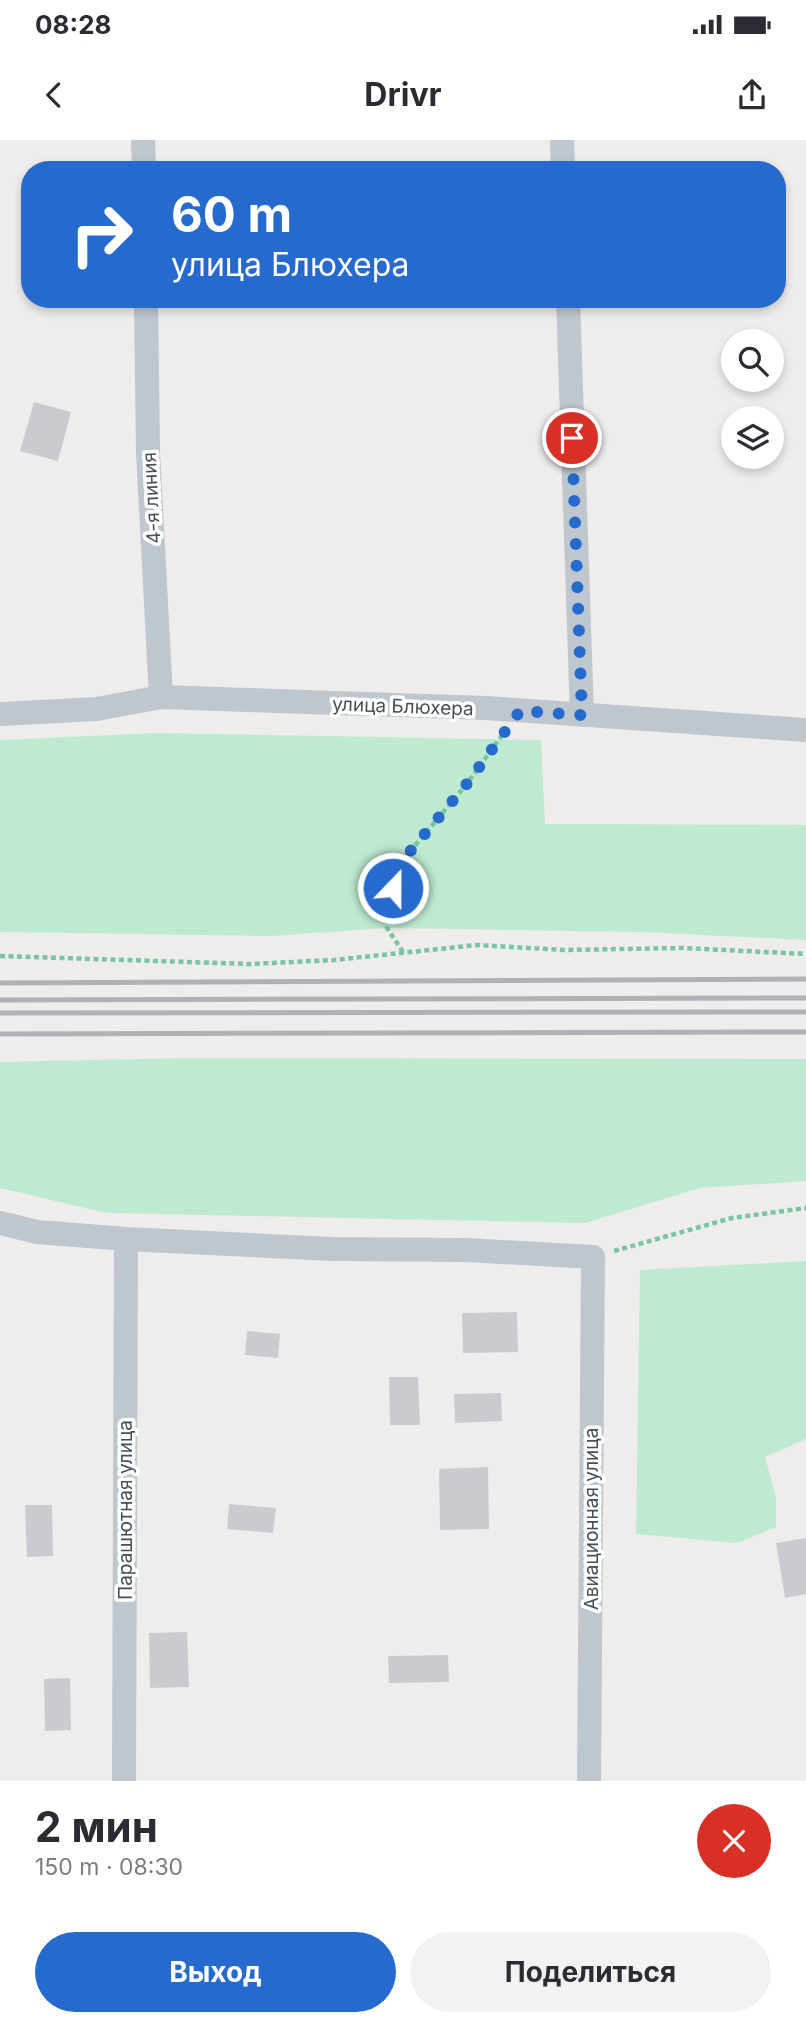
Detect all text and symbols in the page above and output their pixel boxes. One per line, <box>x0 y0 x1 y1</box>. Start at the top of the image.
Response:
text: 08:28 <box>35 9 111 40</box>
text: Drivr <box>364 75 442 114</box>
icon: back <box>35 76 73 114</box>
icon: share <box>733 76 771 114</box>
text: 60 m <box>171 185 292 244</box>
icon: right <box>56 189 147 280</box>
text: улица Блюхера <box>171 245 410 284</box>
map controls <box>721 329 784 469</box>
button: search <box>721 329 784 392</box>
button: layers <box>721 406 784 469</box>
pin <box>542 408 602 468</box>
icon: arrive <box>553 419 591 457</box>
street label: 4-я линия <box>138 451 165 545</box>
street label: улица Блюхера <box>332 693 474 720</box>
position arrow <box>356 851 430 925</box>
street label: Парашютная улица <box>114 1420 137 1600</box>
street label: Авиационная улица <box>580 1428 603 1610</box>
text: 2 мин <box>35 1801 158 1852</box>
button: close <box>697 1804 771 1878</box>
text: 150 m · 08:30 <box>35 1853 183 1881</box>
button: Выход <box>35 1932 396 2012</box>
button: Поделиться <box>410 1932 771 2012</box>

